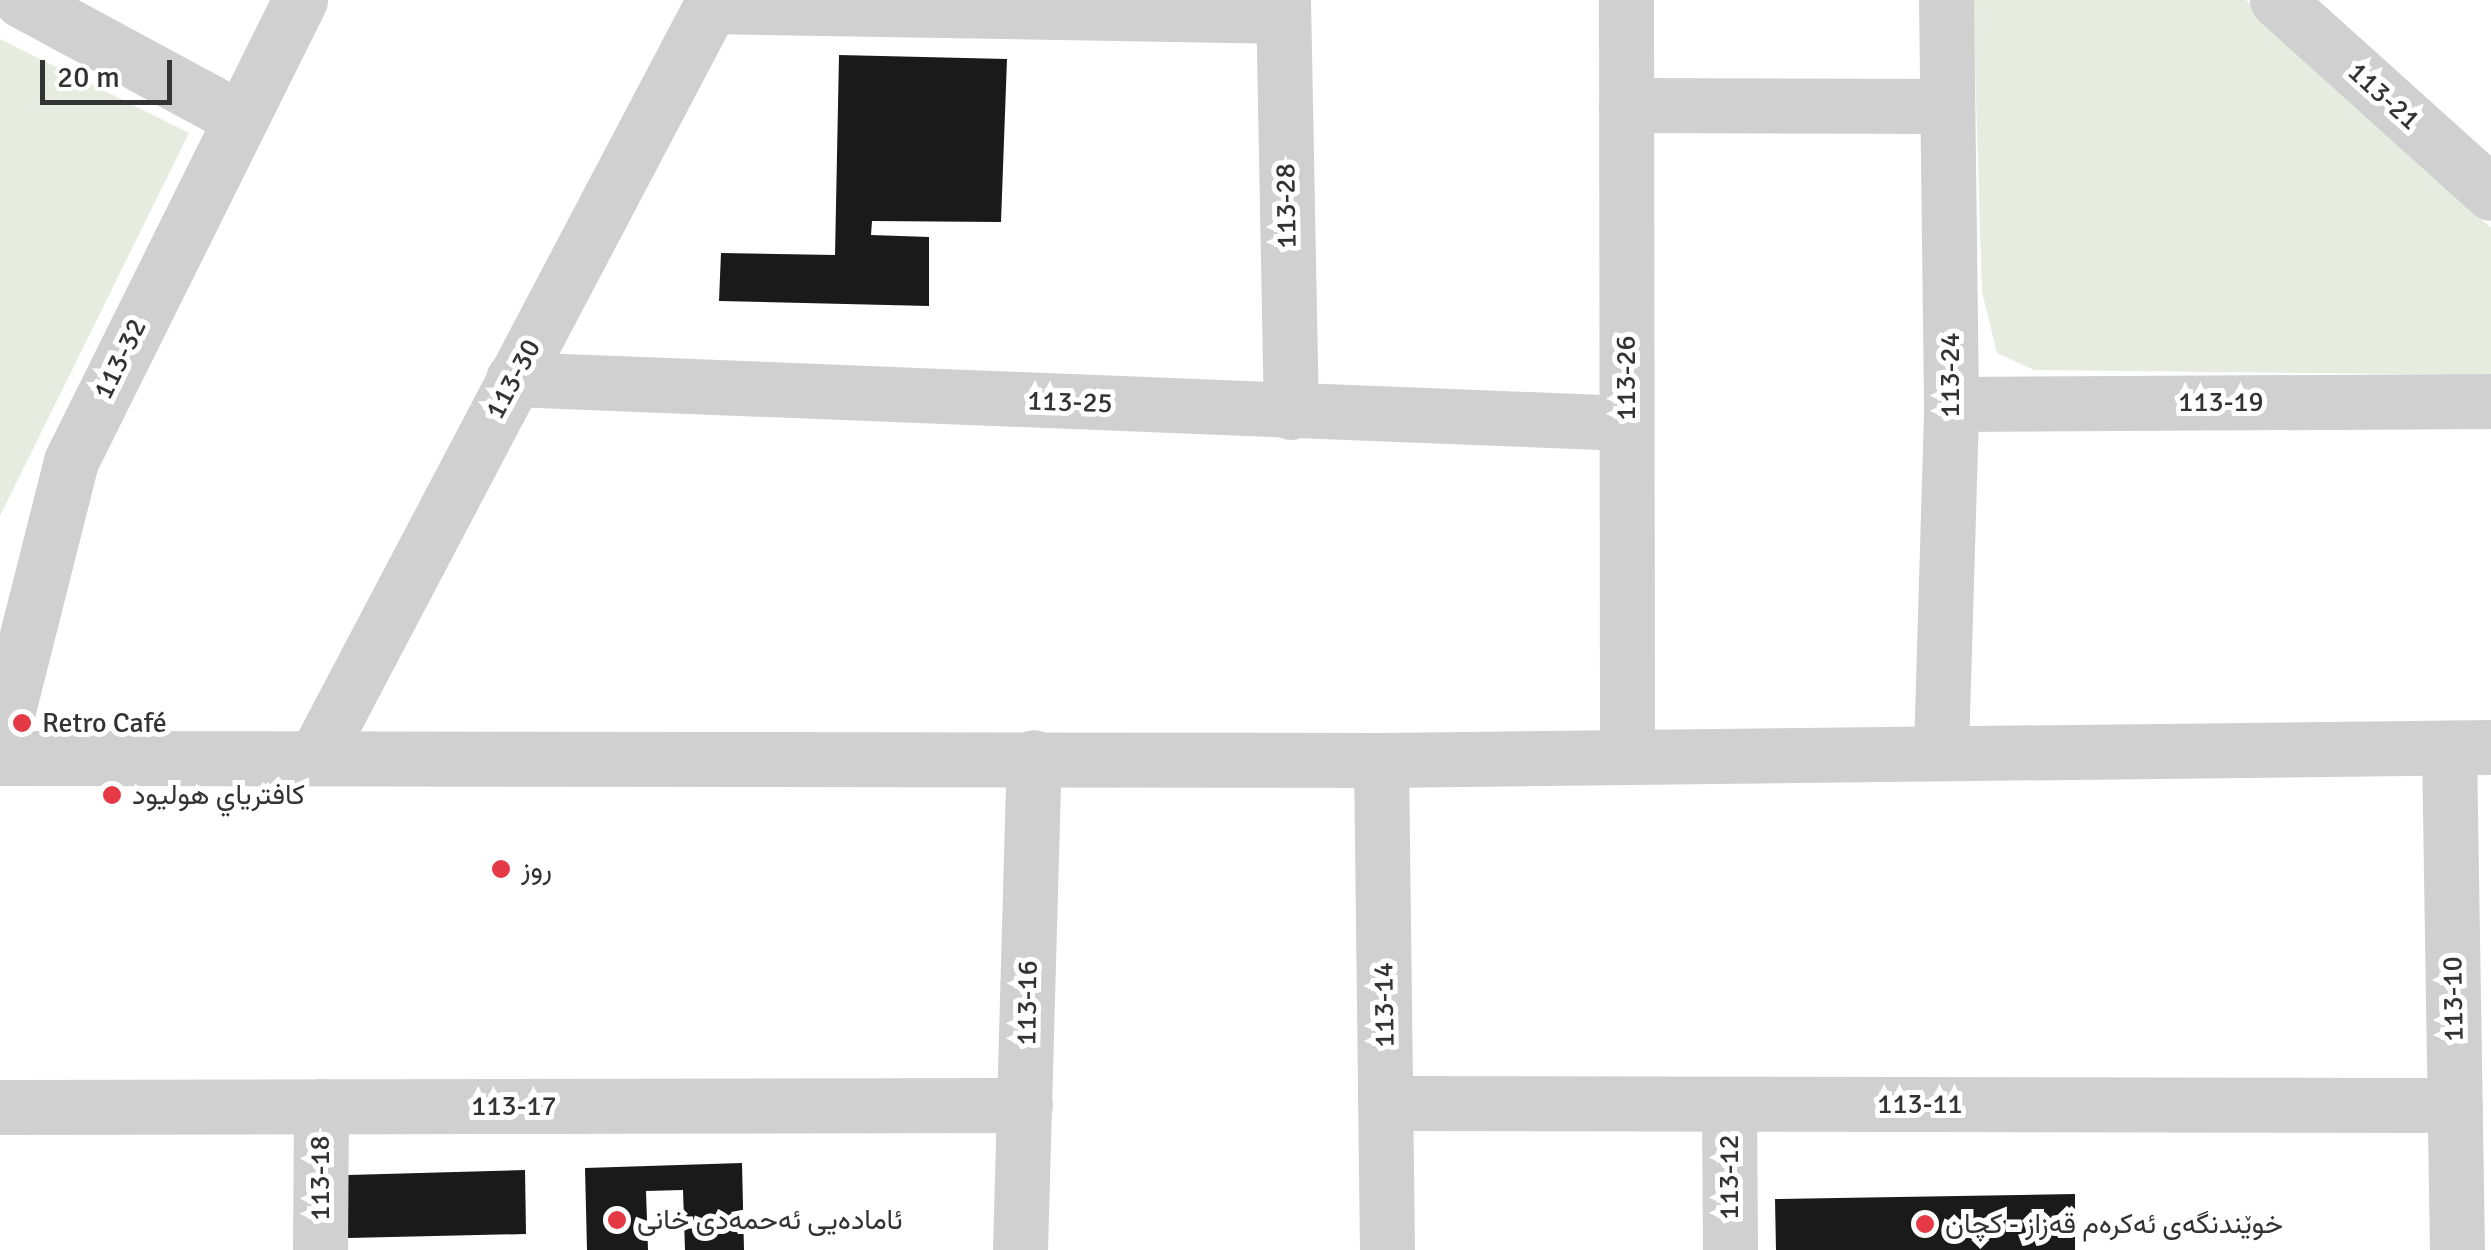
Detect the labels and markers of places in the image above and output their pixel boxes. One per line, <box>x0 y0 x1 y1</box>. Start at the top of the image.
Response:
place label: Retro Café <box>42 706 167 740</box>
marker: Retro Café <box>11 712 33 734</box>
place label: كافترياي هوليود <box>132 778 305 812</box>
marker: كافترياي هوليود <box>101 784 123 806</box>
place label: روز <box>521 852 552 886</box>
marker: روز <box>490 858 512 880</box>
place label: ئامادەیی ئەحمەدی خانی <box>637 1203 902 1237</box>
place label: خوێندنگەی ئەکرەم قەزاز - کچان <box>1945 1207 2283 1241</box>
marker: ئامادەیی ئەحمەدی خانی <box>606 1209 628 1231</box>
marker: خوێندنگەی ئەکرەم قەزاز - کچان <box>1914 1213 1936 1235</box>

